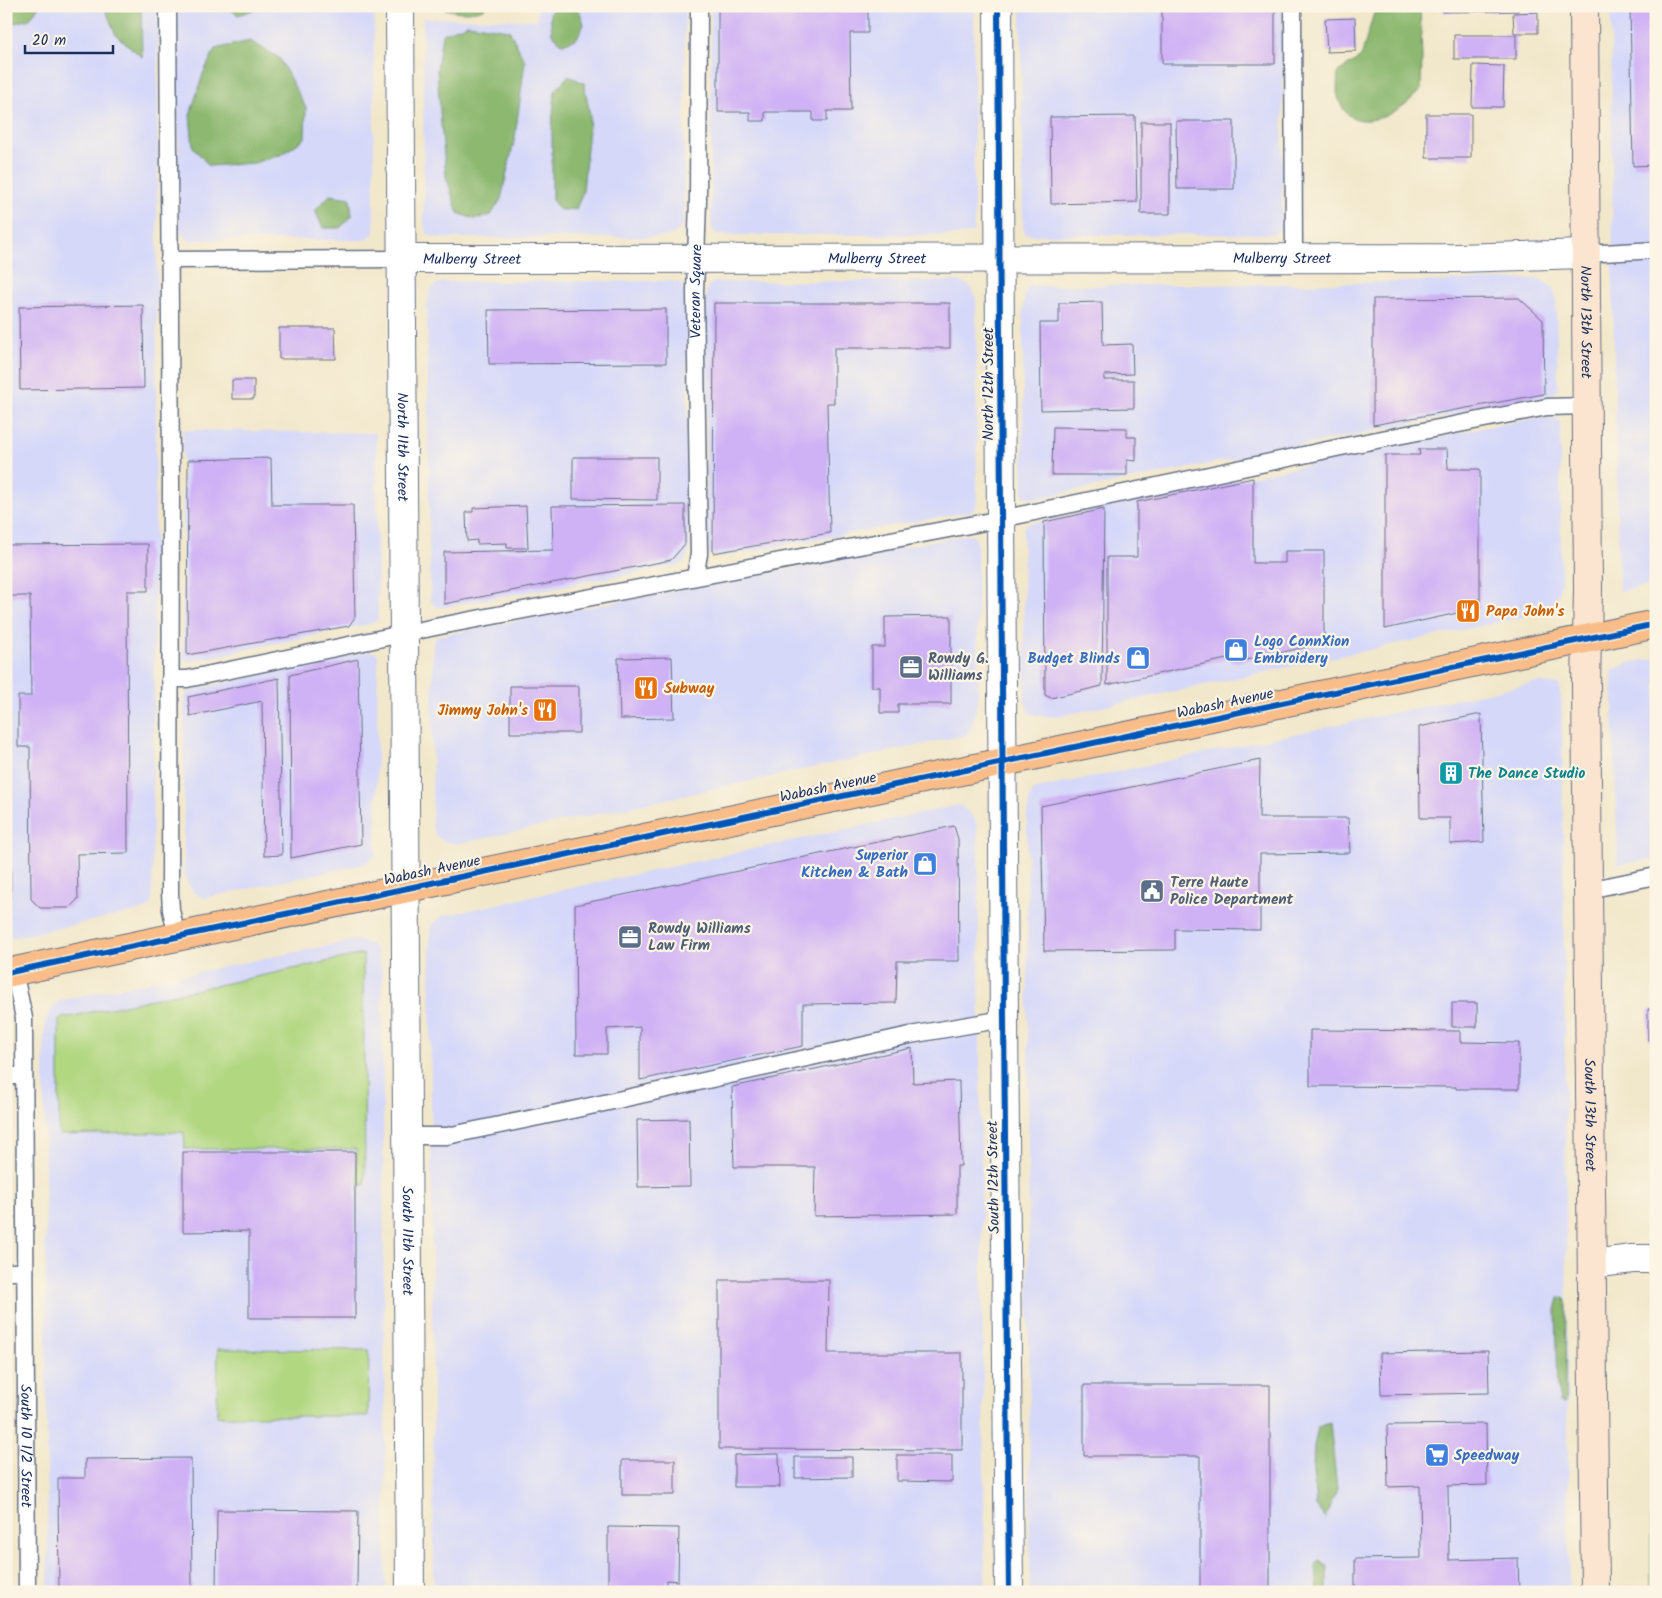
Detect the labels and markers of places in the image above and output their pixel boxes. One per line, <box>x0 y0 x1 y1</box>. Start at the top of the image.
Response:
restaurant icon: Papa John's <box>1455 598 1481 624</box>
place label: Papa John's <box>1486 600 1565 624</box>
place label: Logo ConnXion Embroidery <box>1254 630 1349 671</box>
shop icon: Logo ConnXion Embroidery <box>1223 637 1249 663</box>
shop icon: Budget Blinds <box>1125 645 1151 671</box>
place label: Rowdy G. Williams <box>928 647 989 688</box>
place label: Budget Blinds <box>1028 647 1120 671</box>
office icon: Rowdy G. Williams <box>898 654 924 680</box>
restaurant icon: Subway <box>633 675 659 701</box>
place label: Subway <box>664 677 714 701</box>
restaurant icon: Jimmy John's <box>532 697 558 723</box>
place label: Jimmy John's <box>437 699 528 723</box>
building icon: The Dance Studio <box>1438 760 1464 786</box>
place label: The Dance Studio <box>1468 762 1585 786</box>
place label: Superior Kitchen & Bath <box>801 844 909 885</box>
shop icon: Superior Kitchen & Bath <box>912 851 938 877</box>
place label: Terre Haute Police Department <box>1170 871 1294 912</box>
public building icon: Terre Haute Police Department <box>1139 878 1165 904</box>
place label: Rowdy Williams Law Firm <box>648 917 751 958</box>
office icon: Rowdy Williams Law Firm <box>617 924 643 950</box>
supermarket icon: Speedway <box>1424 1442 1450 1468</box>
place label: Speedway <box>1454 1444 1519 1468</box>

